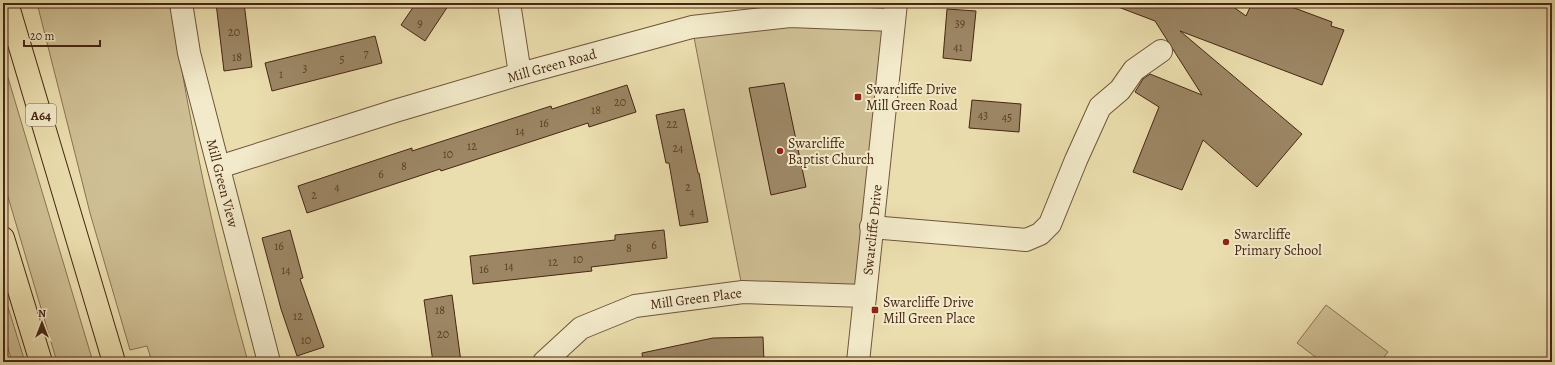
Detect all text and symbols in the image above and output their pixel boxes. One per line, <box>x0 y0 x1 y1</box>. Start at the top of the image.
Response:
house number: 9 <box>417 15 423 31</box>
house number: 39 <box>955 15 965 31</box>
scale bar <box>24 22 100 48</box>
house number: 20 <box>228 24 240 40</box>
text: 20 m <box>30 28 54 44</box>
house number: 41 <box>953 39 963 55</box>
street label: Mill Green Road <box>505 44 599 87</box>
house number: 7 <box>363 45 369 61</box>
house number: 18 <box>232 49 242 65</box>
house number: 5 <box>339 51 345 67</box>
house number: 3 <box>303 60 308 76</box>
house number: 1 <box>279 66 283 82</box>
place label: Swarcliffe Drive Mill Green Road <box>866 80 958 115</box>
marker: Swarcliffe Drive Mill Green Road <box>853 92 863 102</box>
house number: 20 <box>614 94 626 110</box>
house number: 18 <box>591 102 601 118</box>
road number: A64 <box>26 104 56 126</box>
house number: 43 <box>978 107 988 123</box>
house number: 45 <box>1002 109 1012 125</box>
house number: 16 <box>539 115 549 131</box>
house number: 22 <box>666 116 678 132</box>
house number: 14 <box>515 123 525 139</box>
place label: Swarcliffe Baptist Church <box>788 134 875 169</box>
street label: Mill Green View <box>202 137 243 230</box>
house number: 12 <box>467 138 477 154</box>
house number: 24 <box>672 140 684 156</box>
house number: 10 <box>443 146 453 162</box>
marker: Swarcliffe Baptist Church <box>775 146 785 156</box>
house number: 8 <box>401 158 407 174</box>
house number: 6 <box>378 166 384 182</box>
house number: 4 <box>334 179 340 195</box>
house number: 2 <box>685 179 691 195</box>
street label: Swarcliffe Drive <box>858 184 887 276</box>
house number: 2 <box>311 187 317 203</box>
house number: 4 <box>689 204 695 220</box>
place label: Swarcliffe Primary School <box>1234 225 1322 260</box>
house number: 6 <box>651 237 657 253</box>
marker: Swarcliffe Primary School <box>1221 237 1231 247</box>
house number: 16 <box>274 238 284 254</box>
house number: 8 <box>626 240 632 256</box>
house number: 10 <box>573 251 583 267</box>
house number: 12 <box>548 254 558 270</box>
house number: 14 <box>504 258 514 274</box>
house number: 16 <box>479 261 489 277</box>
house number: 14 <box>281 262 291 278</box>
street label: Mill Green Place <box>649 283 743 314</box>
place label: Swarcliffe Drive Mill Green Place <box>883 293 975 328</box>
house number: 18 <box>435 302 445 318</box>
north arrow <box>22 303 62 343</box>
marker: Swarcliffe Drive Mill Green Place <box>870 305 880 315</box>
text: N <box>38 306 46 321</box>
house number: 12 <box>293 308 303 324</box>
house number: 20 <box>437 326 449 342</box>
house number: 10 <box>301 332 311 348</box>

